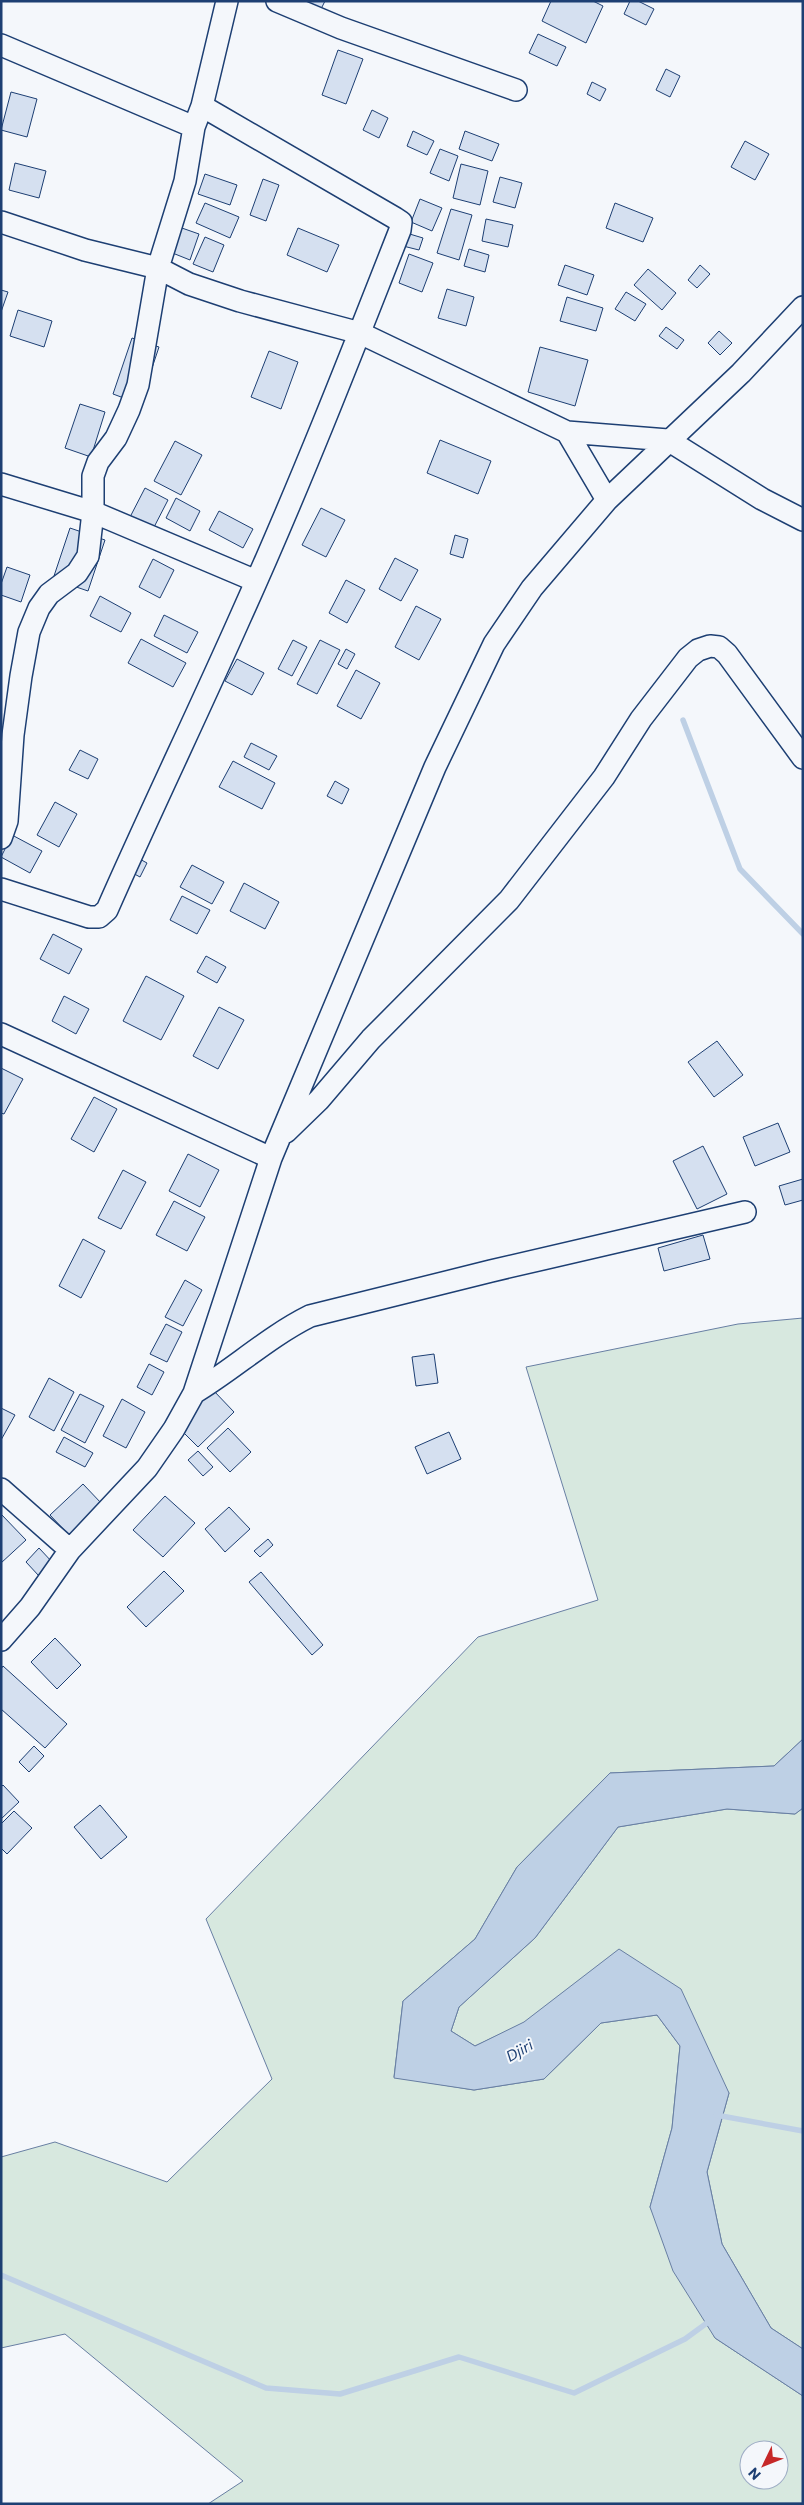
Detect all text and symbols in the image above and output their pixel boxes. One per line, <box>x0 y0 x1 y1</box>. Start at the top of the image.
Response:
water label: Djiri <box>502 2034 537 2065</box>
north arrow <box>739 2440 789 2490</box>
text: N <box>744 2465 764 2484</box>

